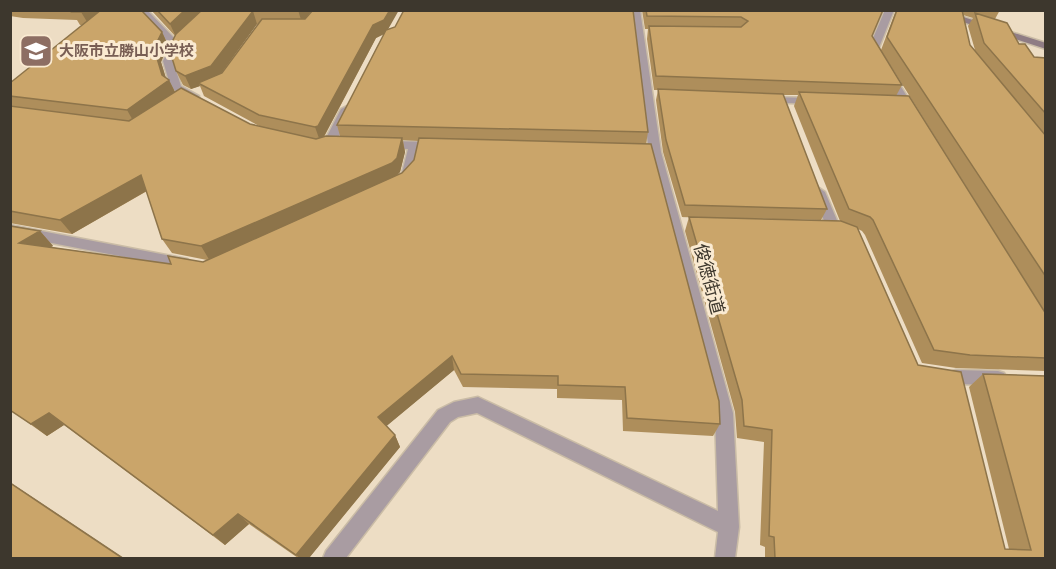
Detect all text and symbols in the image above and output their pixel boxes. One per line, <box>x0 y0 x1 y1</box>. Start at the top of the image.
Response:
school or university icon: 大阪市立勝山小学校 <box>18 33 54 69</box>
place label: 大阪市立勝山小学校 <box>59 42 194 60</box>
street label: 俊徳街道 <box>689 241 729 317</box>

